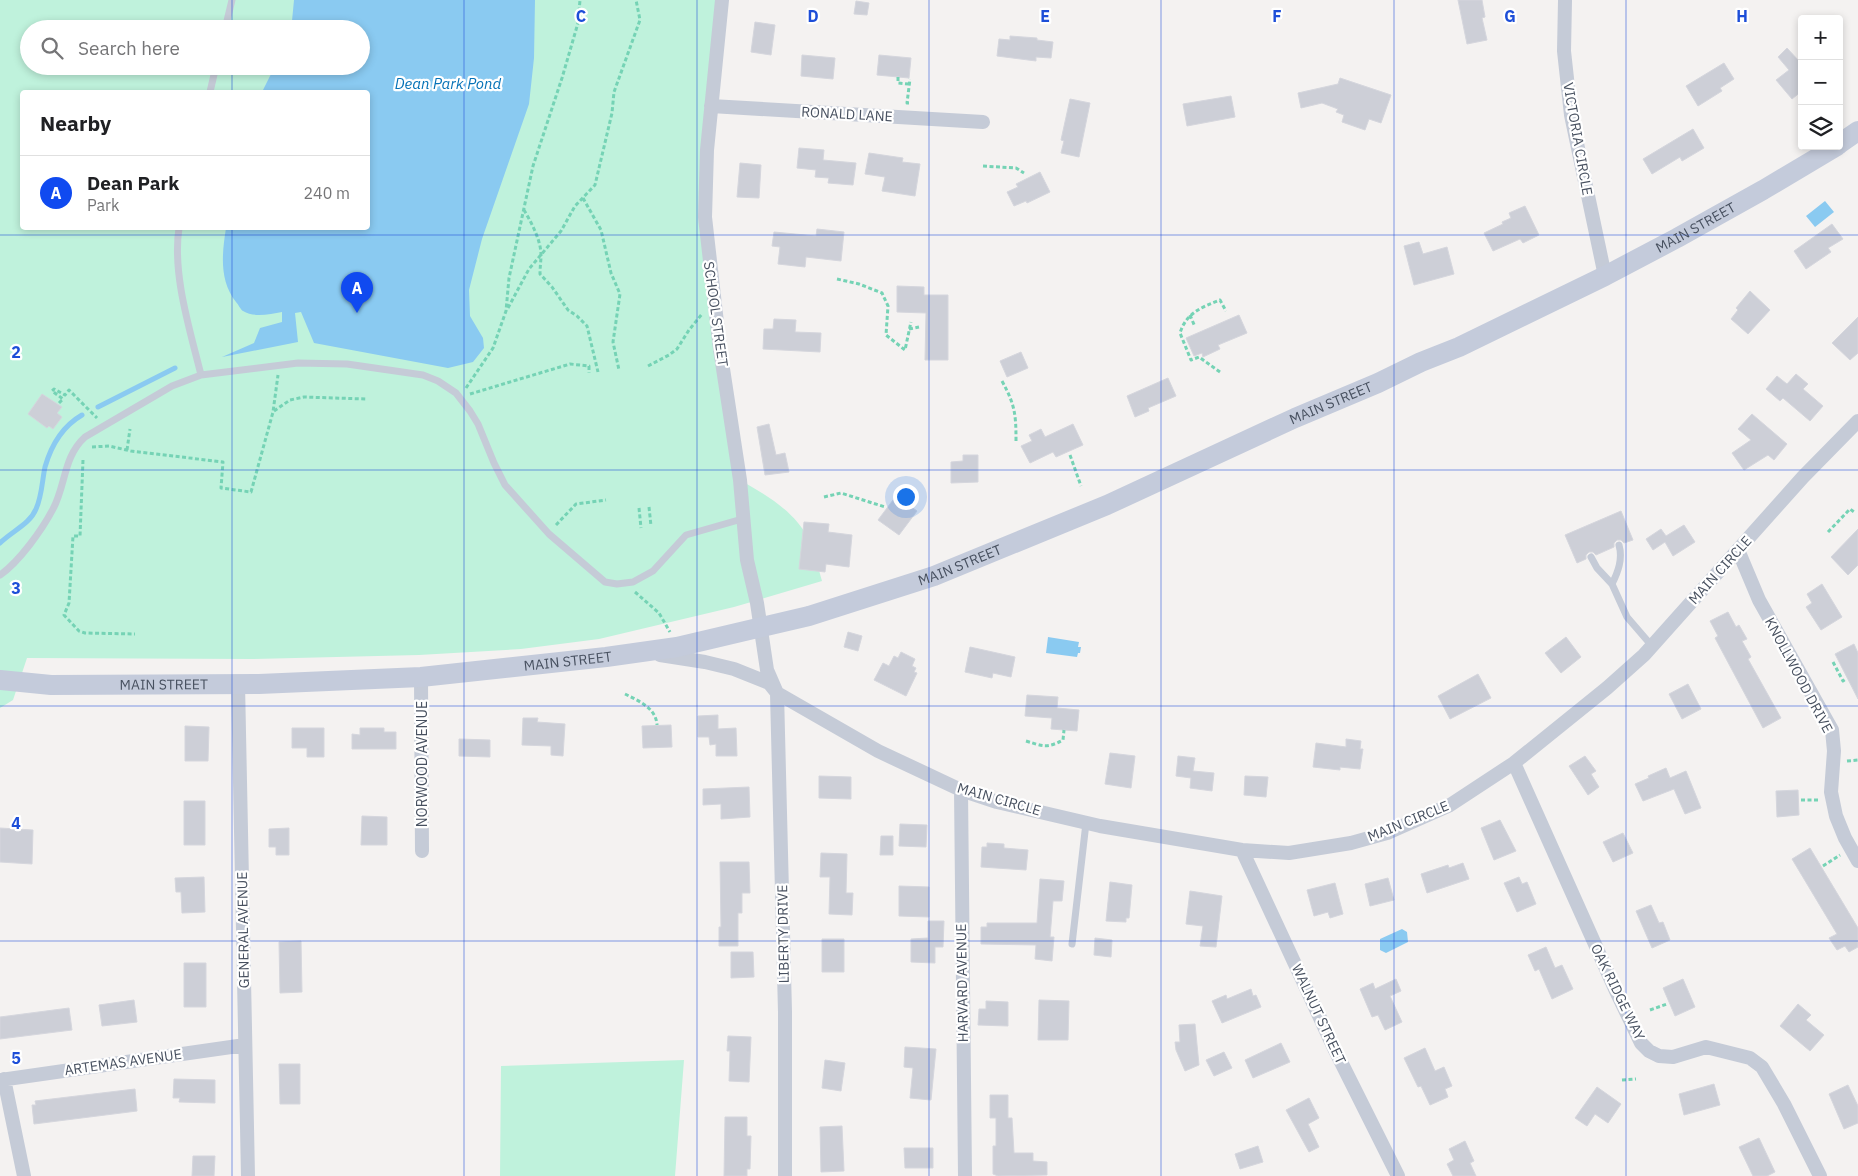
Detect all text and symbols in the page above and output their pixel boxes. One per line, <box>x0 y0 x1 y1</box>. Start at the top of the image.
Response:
text: C <box>576 6 586 26</box>
text: D <box>807 6 819 26</box>
text: E <box>1040 6 1050 26</box>
text: F <box>1272 6 1282 26</box>
text: G <box>1504 6 1516 26</box>
text: H <box>1736 6 1748 26</box>
map controls <box>1798 15 1843 150</box>
button: + <box>1798 15 1843 60</box>
search box <box>20 20 370 75</box>
icon: search <box>38 34 66 62</box>
text: Search here <box>78 36 180 60</box>
button: − <box>1798 60 1843 105</box>
water label: Dean Park Pond <box>395 74 501 93</box>
street label: VICTORIA CIRCLE <box>1559 81 1597 197</box>
street label: RONALD LANE <box>801 103 893 125</box>
button: layers <box>1798 105 1843 150</box>
text: Nearby <box>40 109 111 137</box>
text: Dean Park <box>87 171 179 195</box>
text: A <box>51 183 61 203</box>
text: 240 m <box>303 183 350 203</box>
text: Park <box>87 195 119 215</box>
street label: MAIN STREET <box>1652 198 1739 257</box>
street label: SCHOOL STREET <box>700 260 732 368</box>
pin: A <box>341 272 373 313</box>
text: 2 <box>11 342 21 362</box>
street label: MAIN STREET <box>1287 377 1375 428</box>
your location <box>893 484 919 510</box>
street label: MAIN CIRCLE <box>1684 532 1756 608</box>
street label: MAIN STREET <box>916 540 1004 590</box>
text: 3 <box>11 578 21 598</box>
street label: KNOLLWOOD DRIVE <box>1761 614 1837 736</box>
street label: MAIN STREET <box>523 647 613 675</box>
street label: MAIN STREET <box>119 675 208 694</box>
street label: NORWOOD AVENUE <box>413 701 431 827</box>
street label: MAIN CIRCLE <box>955 778 1043 820</box>
street label: MAIN CIRCLE <box>1365 797 1451 845</box>
text: 4 <box>11 813 21 833</box>
street label: GENERAL AVENUE <box>233 871 253 989</box>
street label: LIBERTY DRIVE <box>773 884 793 984</box>
street label: HARVARD AVENUE <box>952 923 972 1043</box>
street label: OAK RIDGE WAY <box>1587 941 1649 1044</box>
street label: WALNUT STREET <box>1288 961 1350 1067</box>
street label: ARTEMAS AVENUE <box>63 1045 183 1079</box>
text: 5 <box>11 1048 21 1068</box>

